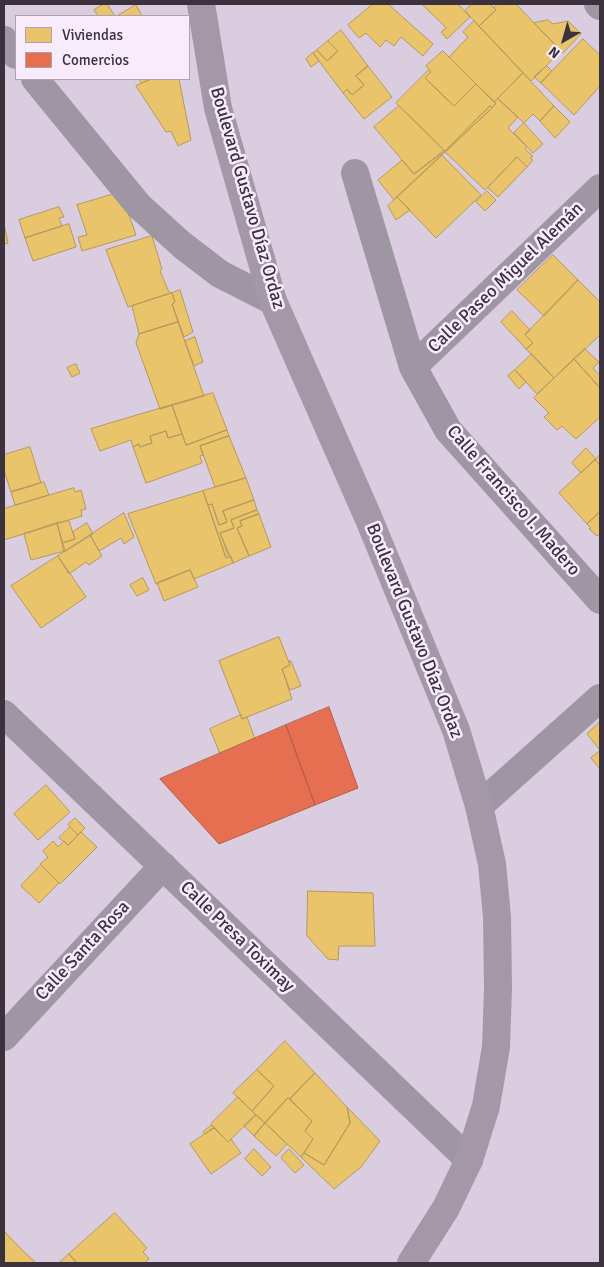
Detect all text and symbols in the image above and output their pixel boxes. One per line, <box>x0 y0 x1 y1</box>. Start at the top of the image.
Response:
legend <box>15 15 190 80</box>
north arrow <box>539 15 589 65</box>
text: Viviendas <box>62 26 123 44</box>
text: N <box>545 43 564 62</box>
text: Comercios <box>62 51 129 69</box>
street label: Boulevard Gustavo Díaz Ordaz <box>205 85 289 311</box>
street label: Calle Paseo Miguel Alemán <box>424 198 588 358</box>
street label: Calle Francisco I. Madero <box>442 421 584 581</box>
street label: Boulevard Gustavo Díaz Ordaz <box>361 521 467 741</box>
street label: Calle Presa Toximay <box>175 877 299 997</box>
street label: Calle Santa Rosa <box>31 897 135 1005</box>

